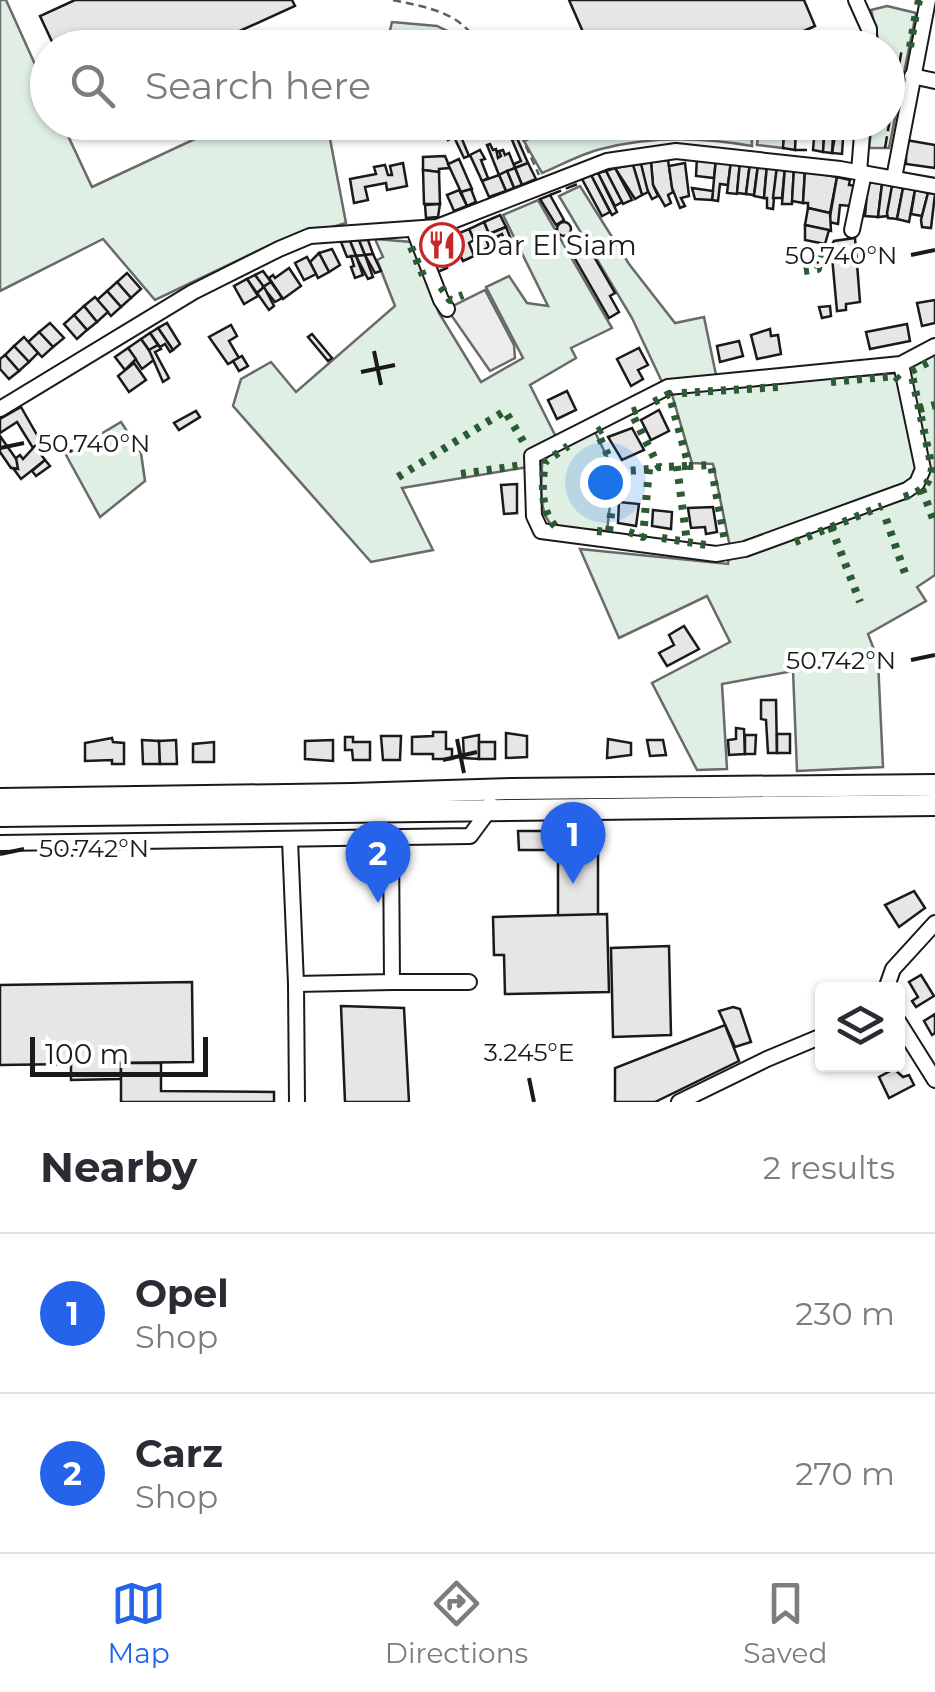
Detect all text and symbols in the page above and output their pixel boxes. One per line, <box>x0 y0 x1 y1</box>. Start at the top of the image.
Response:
search box <box>30 30 905 140</box>
icon: search <box>65 58 120 113</box>
text: Search here <box>145 62 371 109</box>
restaurant icon: Dar El Siam <box>419 222 465 268</box>
place label: Dar El Siam <box>474 228 637 262</box>
text: 50.740°N <box>785 240 897 270</box>
text: 50.740°N <box>38 428 150 458</box>
your location <box>580 457 631 508</box>
text: 50.742°N <box>786 645 896 675</box>
pin: 1 <box>540 802 606 884</box>
pin: 2 <box>346 820 410 903</box>
text: 50.742°N <box>39 833 149 863</box>
map controls <box>815 982 905 1072</box>
button: layers <box>815 982 905 1072</box>
scale bar <box>30 1032 208 1076</box>
text: 100 m <box>45 1037 129 1071</box>
text: 3.245°E <box>484 1037 574 1067</box>
text: Nearby <box>40 1141 197 1193</box>
text: 2 results <box>763 1148 895 1187</box>
text: Opel <box>135 1270 229 1317</box>
text: 1 <box>66 1294 79 1333</box>
text: 230 m <box>795 1294 895 1333</box>
text: Shop <box>135 1317 218 1356</box>
text: Carz <box>135 1430 223 1477</box>
text: 2 <box>63 1454 82 1493</box>
text: 270 m <box>795 1454 895 1493</box>
text: Shop <box>135 1477 218 1516</box>
tab: Map <box>108 1576 170 1670</box>
tab: Directions <box>385 1576 528 1670</box>
tab: Saved <box>743 1576 827 1670</box>

